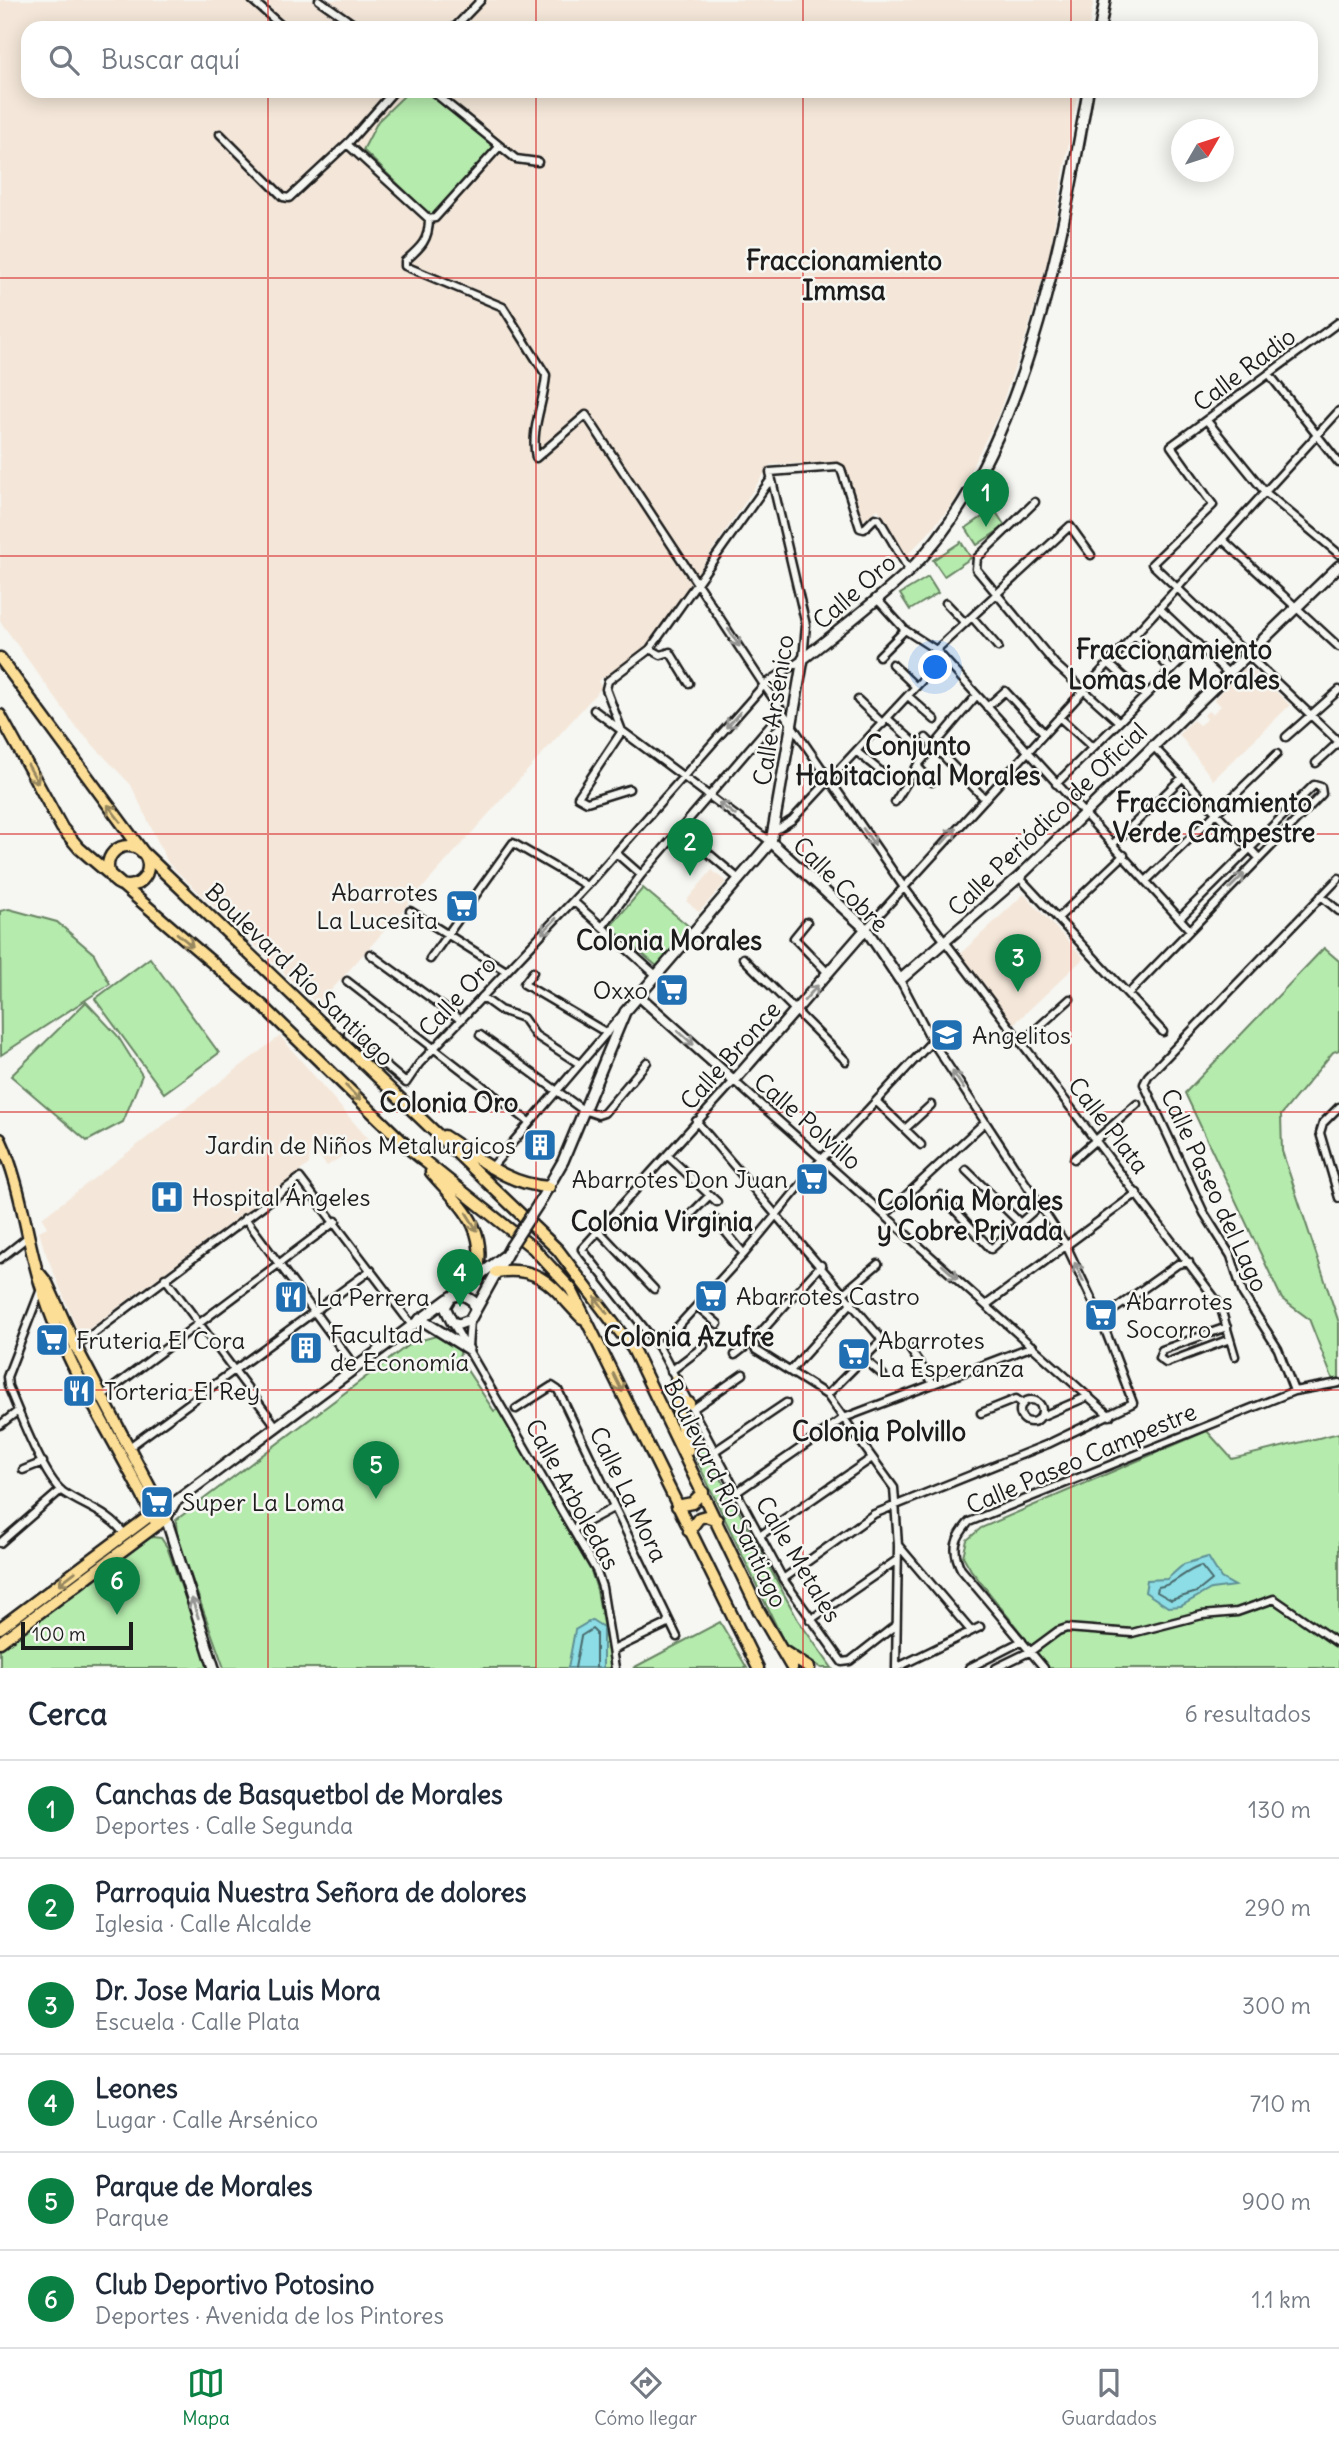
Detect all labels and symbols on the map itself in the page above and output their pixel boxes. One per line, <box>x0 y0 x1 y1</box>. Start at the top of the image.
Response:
north arrow <box>1171 119 1234 182</box>
district label: Fraccionamiento Immsa <box>746 244 942 307</box>
street label: Calle Radio <box>1187 321 1301 417</box>
pin: 1 <box>963 469 1009 527</box>
street label: Calle Oro <box>806 547 902 635</box>
one-way arrow <box>728 628 742 648</box>
street label: Calle Arsénico <box>746 632 800 788</box>
district label: Fraccionamiento Lomas de Morales <box>1068 633 1280 696</box>
your location <box>918 650 952 684</box>
one-way arrow <box>725 711 742 728</box>
street label: Calle Periódico de Oficial <box>941 716 1153 922</box>
district label: Conjunto Habitacional Morales <box>795 729 1041 792</box>
one-way arrow <box>26 764 40 784</box>
district label: Fraccionamiento Verde Campestre <box>1113 786 1315 849</box>
one-way arrow <box>719 801 737 816</box>
one-way arrow <box>107 804 122 823</box>
pin: 2 <box>667 818 713 876</box>
one-way arrow <box>862 827 876 846</box>
one-way arrow <box>941 828 958 845</box>
street label: Calle Cobre <box>787 830 895 938</box>
one-way arrow <box>1228 872 1245 889</box>
street label: Boulevard Río Santiago <box>199 876 401 1072</box>
place label: Abarrotes La Lucesita <box>316 877 438 935</box>
supermarket icon: Abarrotes La Lucesita <box>443 887 481 925</box>
one-way arrow <box>541 917 558 934</box>
district label: Colonia Morales <box>576 924 762 957</box>
one-way arrow <box>175 933 193 948</box>
pin: 3 <box>995 934 1041 992</box>
street label: Calle Oro <box>412 949 502 1043</box>
supermarket icon: Oxxo <box>653 971 691 1009</box>
place label: Oxxo <box>593 975 648 1005</box>
one-way arrow <box>802 985 819 1002</box>
street label: Calle Bronce <box>673 994 787 1116</box>
school or university icon: Angelitos <box>928 1016 966 1054</box>
place label: Angelitos <box>972 1020 1071 1050</box>
one-way arrow <box>677 1030 695 1046</box>
street label: Calle Polvillo <box>748 1066 868 1176</box>
one-way arrow <box>950 1071 964 1091</box>
street label: Calle Plata <box>1062 1071 1156 1179</box>
one-way arrow <box>344 1084 361 1101</box>
street label: Calle Paseo del Lago <box>1155 1084 1275 1296</box>
district label: Colonia Oro <box>380 1086 518 1119</box>
building icon: Jardin de Niños Metalurgicos <box>521 1126 559 1164</box>
place label: Jardin de Niños Metalurgicos <box>205 1130 516 1160</box>
supermarket icon: Abarrotes Don Juan <box>793 1160 831 1198</box>
place label: Abarrotes Don Juan <box>572 1164 788 1194</box>
hospital icon: Hospital Ángeles <box>148 1178 186 1216</box>
place label: Hospital Ángeles <box>192 1182 370 1212</box>
district label: Colonia Morales y Cobre Privada <box>877 1184 1063 1247</box>
district label: Colonia Virginia <box>571 1205 753 1238</box>
one-way arrow <box>464 1212 479 1231</box>
pin: 4 <box>437 1249 483 1307</box>
one-way arrow <box>1072 1262 1086 1283</box>
one-way arrow <box>941 1264 958 1281</box>
supermarket icon: Abarrotes Castro <box>692 1277 730 1315</box>
restaurant icon: La Perrera <box>272 1278 310 1316</box>
place label: Abarrotes Castro <box>736 1281 920 1311</box>
place label: La Perrera <box>316 1282 430 1312</box>
place label: Abarrotes Socorro <box>1126 1286 1233 1344</box>
one-way arrow <box>594 1296 608 1315</box>
supermarket icon: Abarrotes Socorro <box>1082 1296 1120 1334</box>
place label: Facultad de Economía <box>330 1319 469 1377</box>
district label: Colonia Azufre <box>604 1320 774 1353</box>
supermarket icon: Fruteria El Cora <box>33 1321 71 1359</box>
place label: Fruteria El Cora <box>76 1325 245 1355</box>
place label: Abarrotes La Esperanza <box>878 1325 1024 1383</box>
building icon: Facultad de Economía <box>287 1329 325 1367</box>
supermarket icon: Abarrotes La Esperanza <box>835 1335 873 1373</box>
restaurant icon: Torteria El Rey <box>60 1372 98 1410</box>
one-way arrow <box>612 1372 626 1393</box>
street label: Boulevard Río Santiago <box>658 1374 794 1612</box>
place label: Torteria El Rey <box>104 1376 260 1406</box>
street label: Calle Paseo Campestre <box>961 1396 1201 1520</box>
street label: Calle Arboledas <box>519 1413 627 1575</box>
district label: Colonia Polvillo <box>792 1415 966 1448</box>
street label: Calle La Mora <box>583 1421 675 1567</box>
pin: 5 <box>353 1441 399 1499</box>
supermarket icon: Super La Loma <box>138 1483 176 1521</box>
place label: Super La Loma <box>182 1487 345 1517</box>
street label: Calle Metales <box>750 1490 848 1628</box>
pin: 6 <box>94 1557 140 1615</box>
one-way arrow <box>58 1570 77 1585</box>
one-way arrow <box>188 1597 200 1619</box>
scale bar <box>21 1619 133 1651</box>

